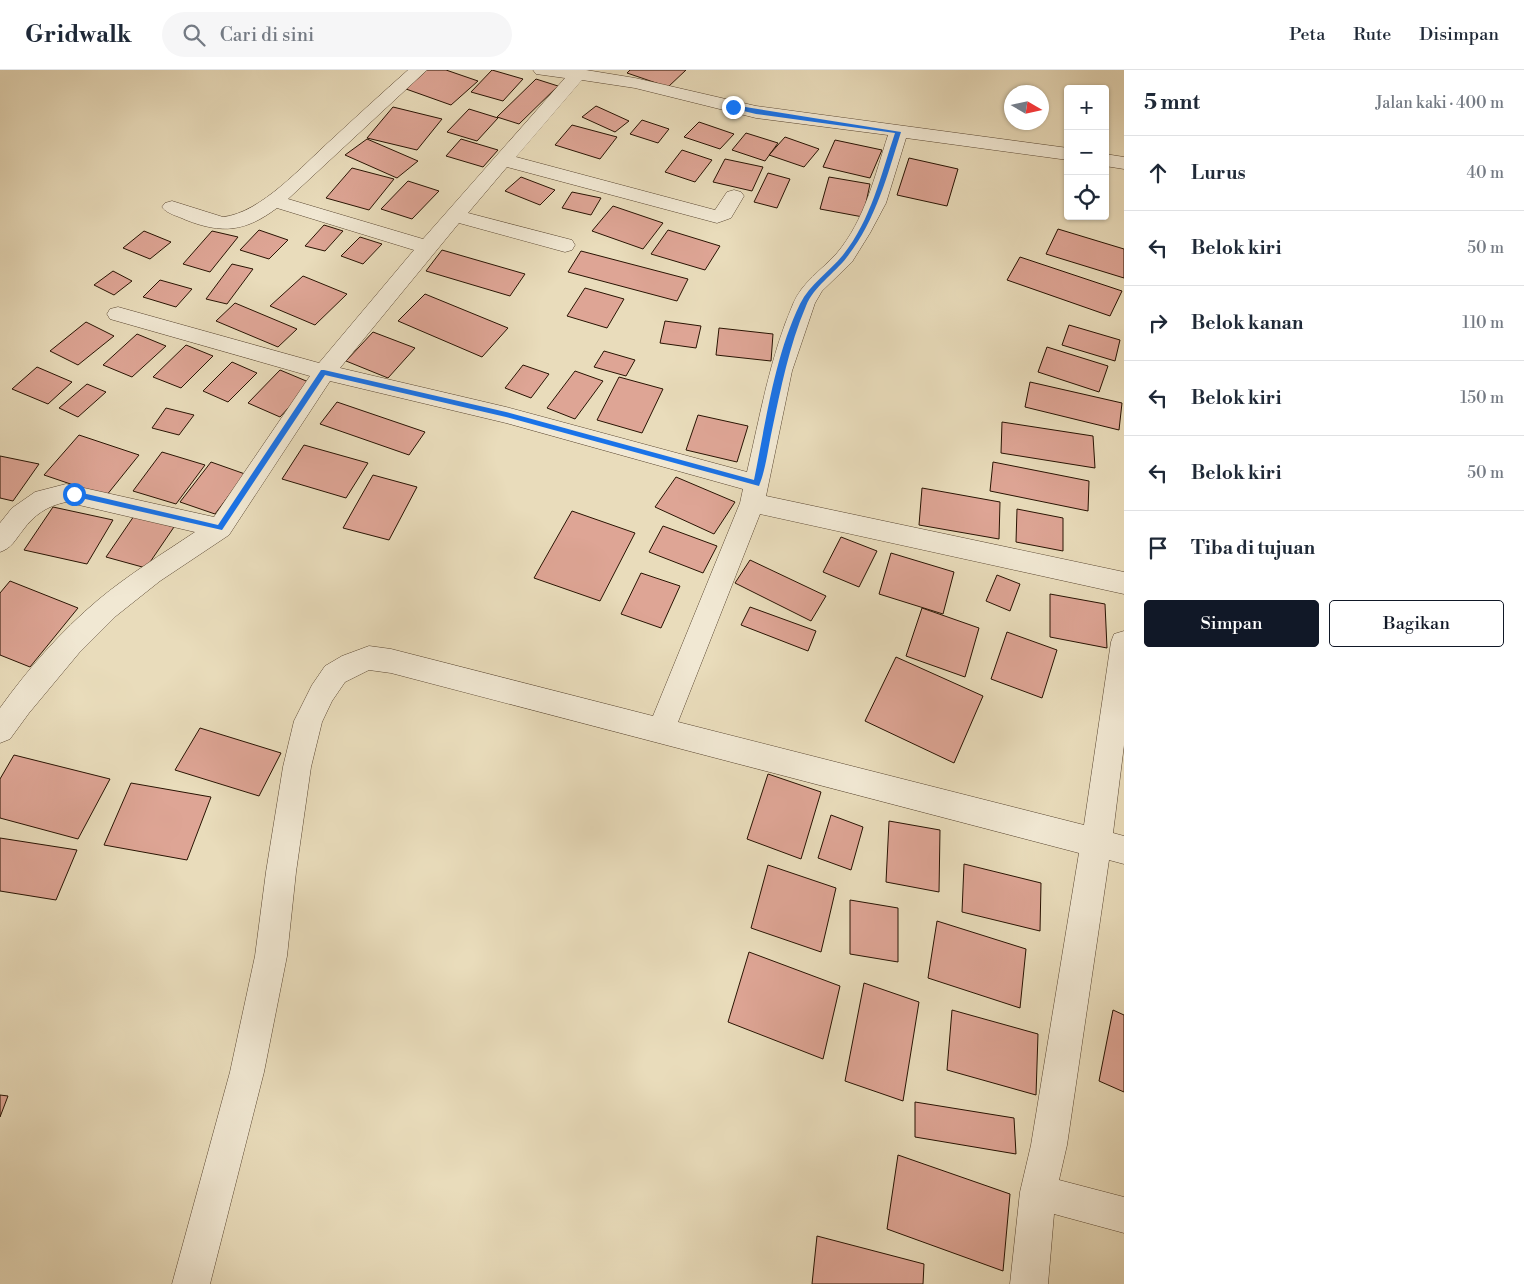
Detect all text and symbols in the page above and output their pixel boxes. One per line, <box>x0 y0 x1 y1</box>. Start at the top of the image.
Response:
search box <box>162 12 512 57</box>
text: Gridwalk <box>25 20 132 50</box>
icon: search <box>180 21 208 49</box>
text: Cari di sini <box>220 23 314 47</box>
text: Peta <box>1289 23 1325 46</box>
text: Rute <box>1353 23 1391 46</box>
text: Disimpan <box>1419 23 1499 46</box>
north arrow <box>1004 85 1049 130</box>
map controls <box>1064 85 1109 220</box>
button: + <box>1064 85 1109 130</box>
text: 5 mnt <box>1144 90 1200 116</box>
text: Jalan kaki · 400 m <box>1376 93 1504 113</box>
route end <box>722 96 745 119</box>
button: − <box>1064 130 1109 175</box>
icon: ahead <box>1144 159 1172 187</box>
text: Lurus <box>1191 161 1246 185</box>
text: 40 m <box>1467 163 1504 183</box>
button: locate <box>1064 175 1109 220</box>
icon: left <box>1144 234 1172 262</box>
text: Belok kiri <box>1191 236 1281 260</box>
text: 50 m <box>1467 238 1504 258</box>
icon: right <box>1144 309 1172 337</box>
text: Belok kanan <box>1191 311 1304 335</box>
text: 110 m <box>1462 313 1504 333</box>
icon: left <box>1144 384 1172 412</box>
text: Belok kiri <box>1191 386 1281 410</box>
text: 150 m <box>1460 388 1504 408</box>
icon: left <box>1144 459 1172 487</box>
text: Belok kiri <box>1191 461 1281 485</box>
text: 50 m <box>1467 463 1504 483</box>
route start <box>63 483 86 506</box>
icon: arrive <box>1144 534 1172 562</box>
text: Tiba di tujuan <box>1191 536 1315 560</box>
button: Simpan <box>1144 600 1319 647</box>
button: Bagikan <box>1329 600 1504 647</box>

